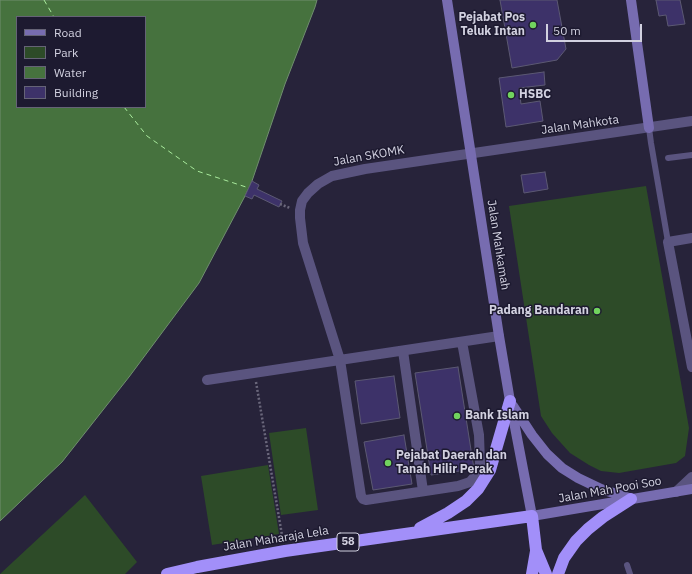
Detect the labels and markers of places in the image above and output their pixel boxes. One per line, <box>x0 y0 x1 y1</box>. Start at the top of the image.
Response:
place label: Pejabat Pos Teluk Intan <box>458 11 525 39</box>
marker: Pejabat Pos Teluk Intan <box>528 20 538 30</box>
place label: HSBC <box>519 88 551 102</box>
marker: HSBC <box>506 90 516 100</box>
place label: Padang Bandaran <box>489 304 589 318</box>
marker: Padang Bandaran <box>592 306 602 316</box>
place label: Bank Islam <box>465 409 529 423</box>
marker: Bank Islam <box>452 411 462 421</box>
place label: Pejabat Daerah dan Tanah Hilir Perak <box>396 449 507 477</box>
marker: Pejabat Daerah dan Tanah Hilir Perak <box>383 458 393 468</box>

